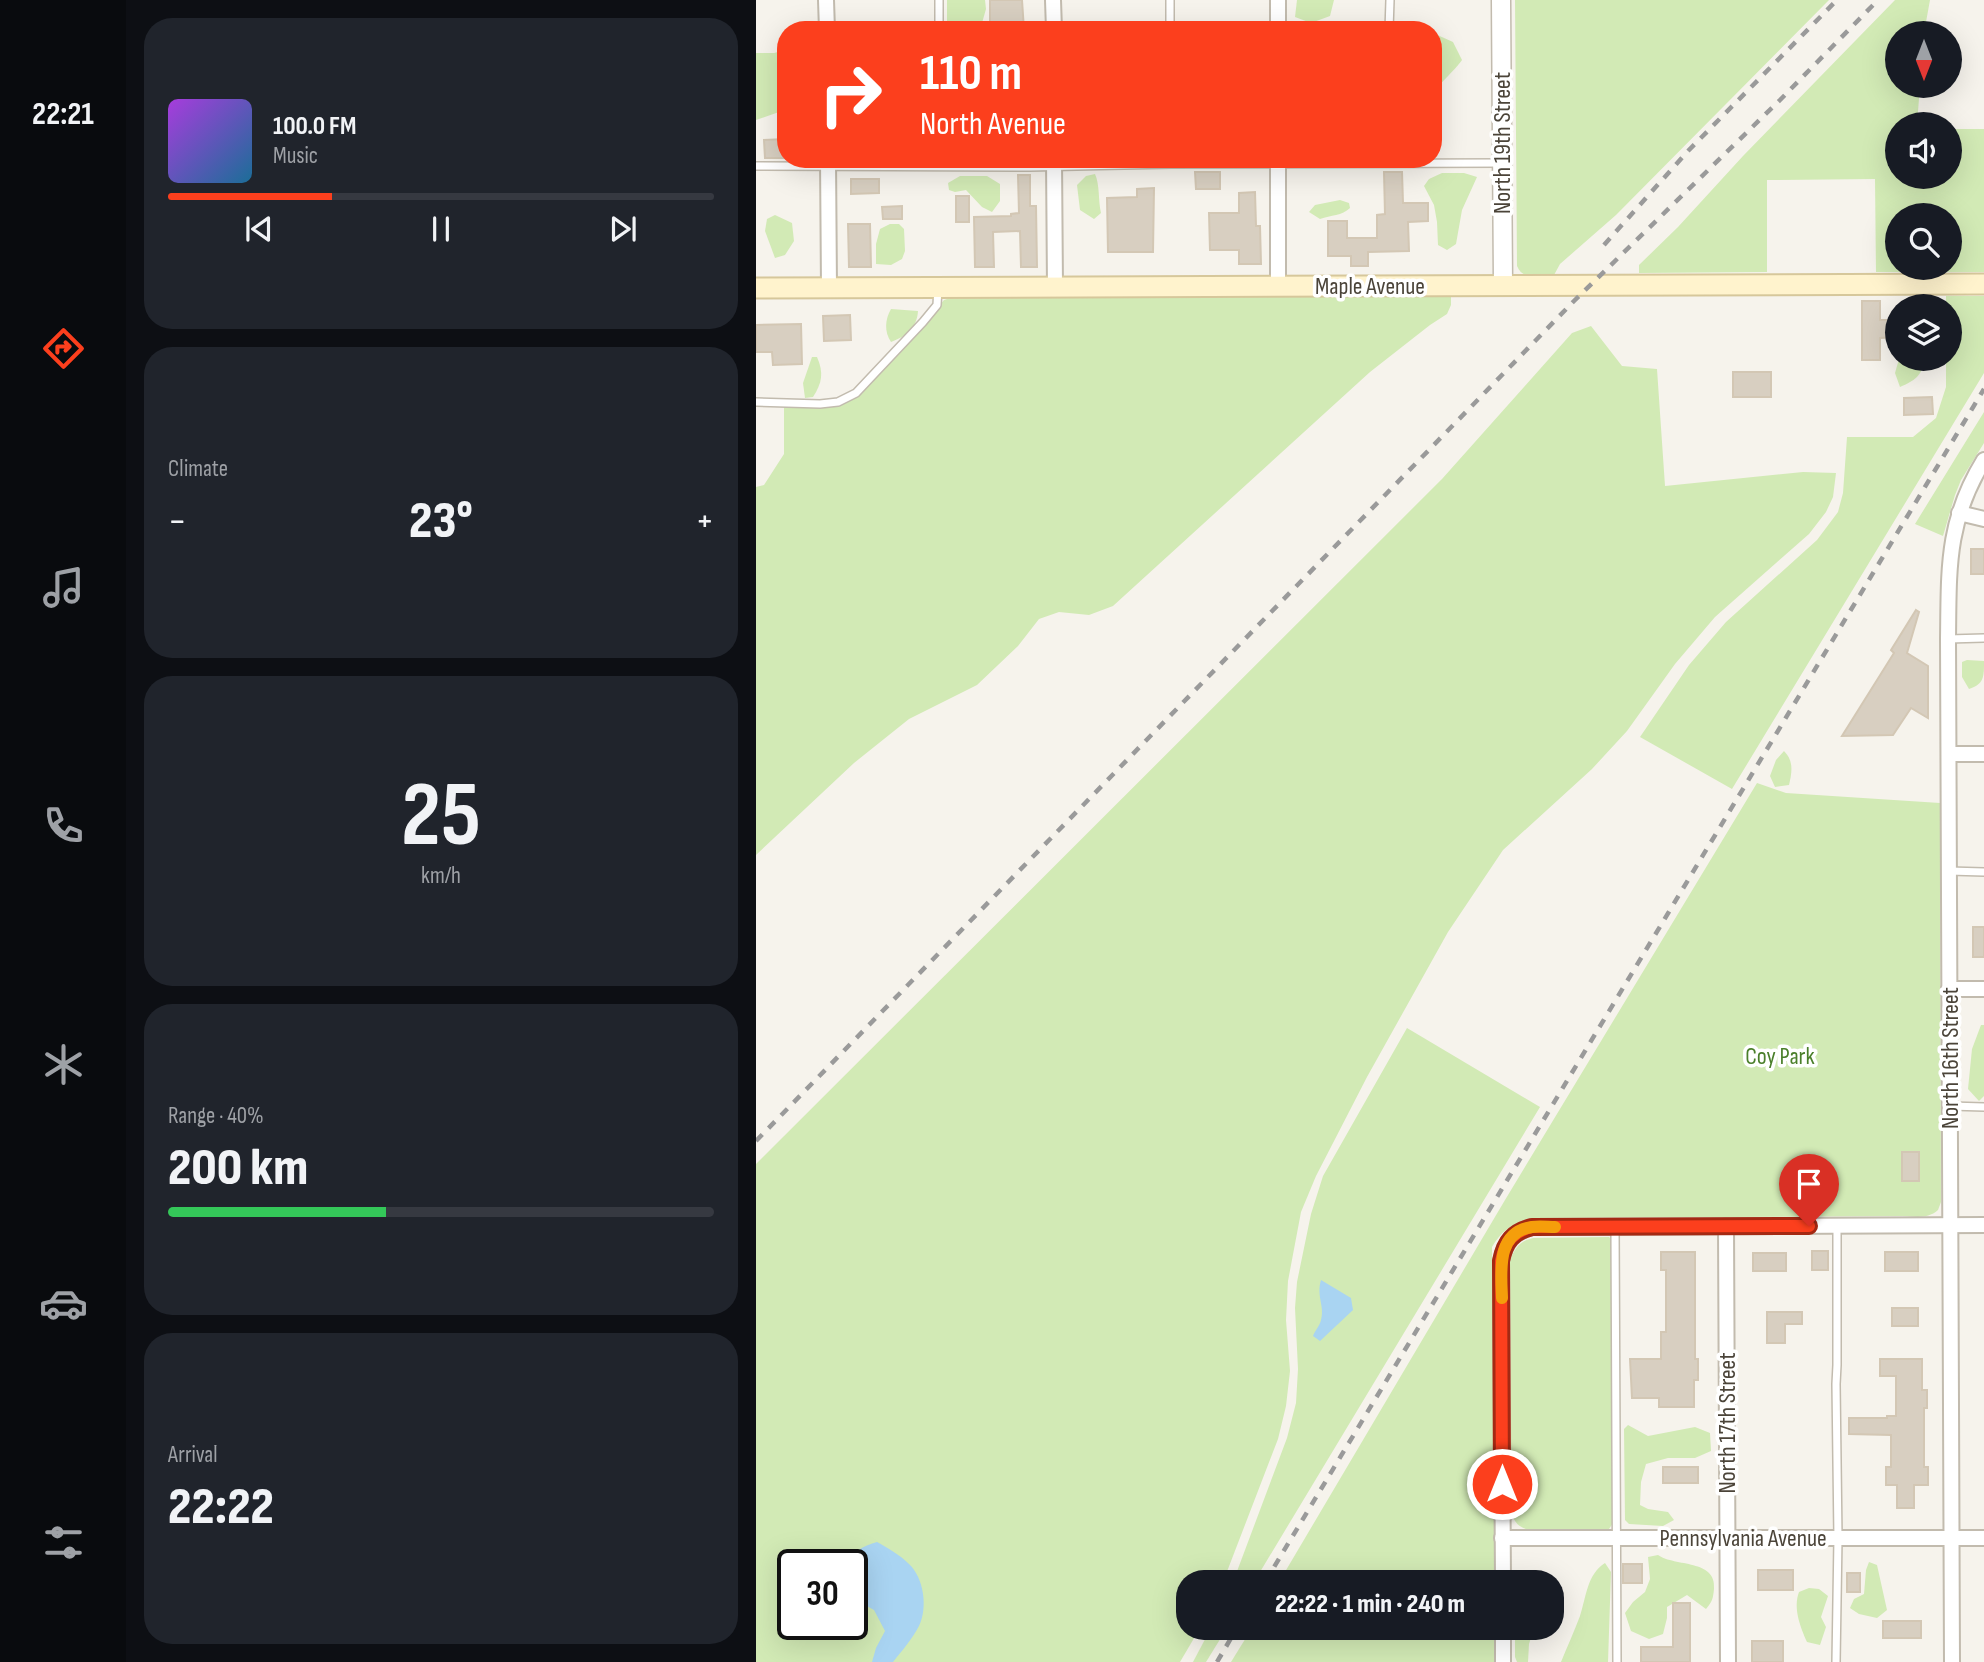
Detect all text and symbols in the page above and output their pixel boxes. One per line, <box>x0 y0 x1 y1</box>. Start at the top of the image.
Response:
north arrow <box>1885 21 1962 98</box>
map controls <box>1885 21 1962 371</box>
text: 110 m <box>920 45 1022 104</box>
icon: right <box>805 49 896 140</box>
street label: North 19th Street <box>1488 72 1517 214</box>
text: 22:21 <box>32 95 94 134</box>
text: North Avenue <box>920 105 1066 144</box>
text: 100.0 FM <box>273 111 356 142</box>
button: sound <box>1885 112 1962 189</box>
text: Music <box>273 142 318 170</box>
button: search <box>1885 203 1962 280</box>
icon: previous <box>240 210 278 248</box>
icon: pause <box>422 210 460 248</box>
icon: next <box>604 210 642 248</box>
street label: Maple Avenue <box>1315 272 1425 301</box>
button: layers <box>1885 294 1962 371</box>
icon: directions <box>39 324 88 373</box>
text: Climate <box>168 455 228 483</box>
text: 23° <box>409 490 473 553</box>
text: − <box>168 499 187 544</box>
text: + <box>695 499 714 544</box>
icon: music <box>39 563 88 612</box>
text: 25 <box>401 762 481 871</box>
icon: phone <box>39 801 88 850</box>
text: km/h <box>421 862 461 890</box>
street label: North 16th Street <box>1936 987 1965 1129</box>
icon: climate <box>39 1040 88 1089</box>
park label: Coy Park <box>1745 1042 1815 1071</box>
text: Range · 40% <box>168 1102 264 1130</box>
text: 200 km <box>168 1137 308 1200</box>
pin <box>1779 1154 1839 1226</box>
icon: arrive <box>1790 1165 1828 1203</box>
icon: car <box>39 1279 88 1328</box>
street label: North 17th Street <box>1713 1353 1742 1494</box>
text: Arrival <box>168 1441 217 1469</box>
position arrow <box>1465 1447 1539 1521</box>
text: 22:22 <box>168 1476 274 1539</box>
icon: filters <box>39 1518 88 1567</box>
street label: Pennsylvania Avenue <box>1659 1524 1827 1553</box>
speed limit sign: 30 <box>777 1549 868 1640</box>
text: 22:22 · 1 min · 240 m <box>1275 1589 1465 1620</box>

